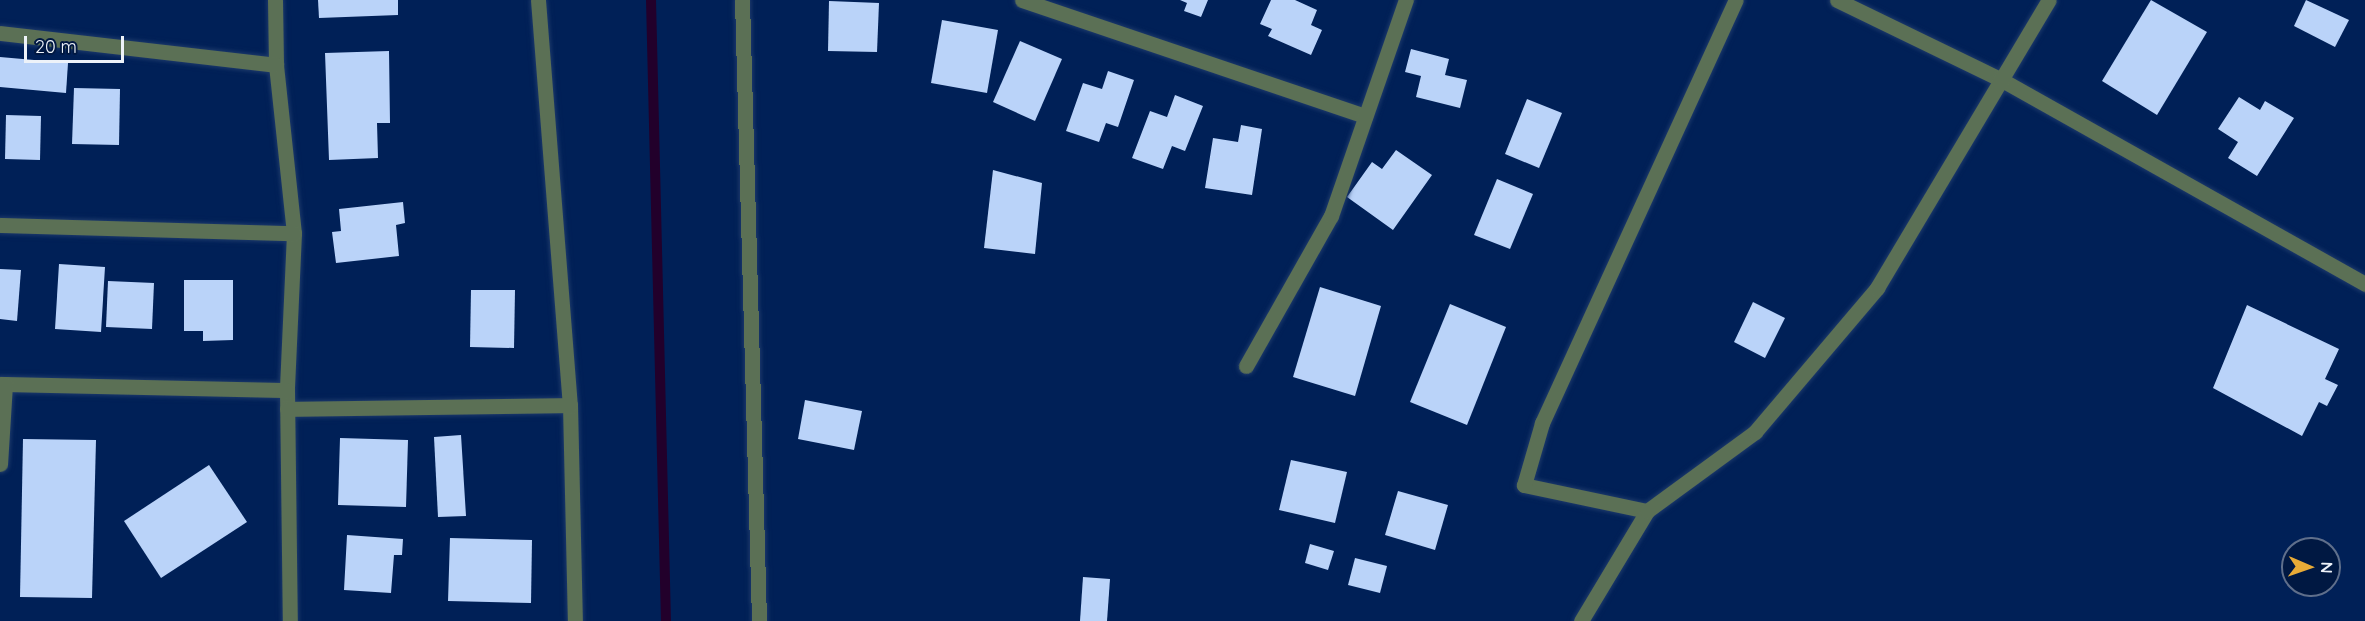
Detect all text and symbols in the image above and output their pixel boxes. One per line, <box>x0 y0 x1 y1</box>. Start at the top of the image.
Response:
scale bar <box>27 24 128 62</box>
text: 20 m <box>35 35 77 58</box>
north arrow <box>2281 537 2341 597</box>
text: N <box>2317 561 2337 574</box>

